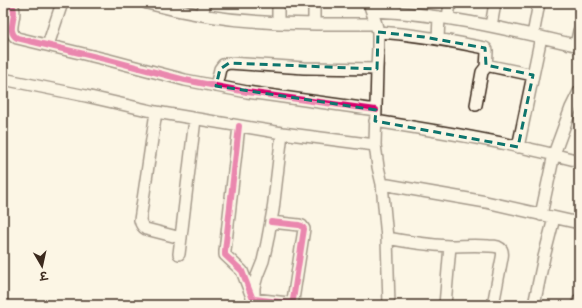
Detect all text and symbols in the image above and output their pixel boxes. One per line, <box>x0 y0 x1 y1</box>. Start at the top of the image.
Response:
north arrow <box>22 246 62 286</box>
text: उ <box>37 265 50 286</box>

